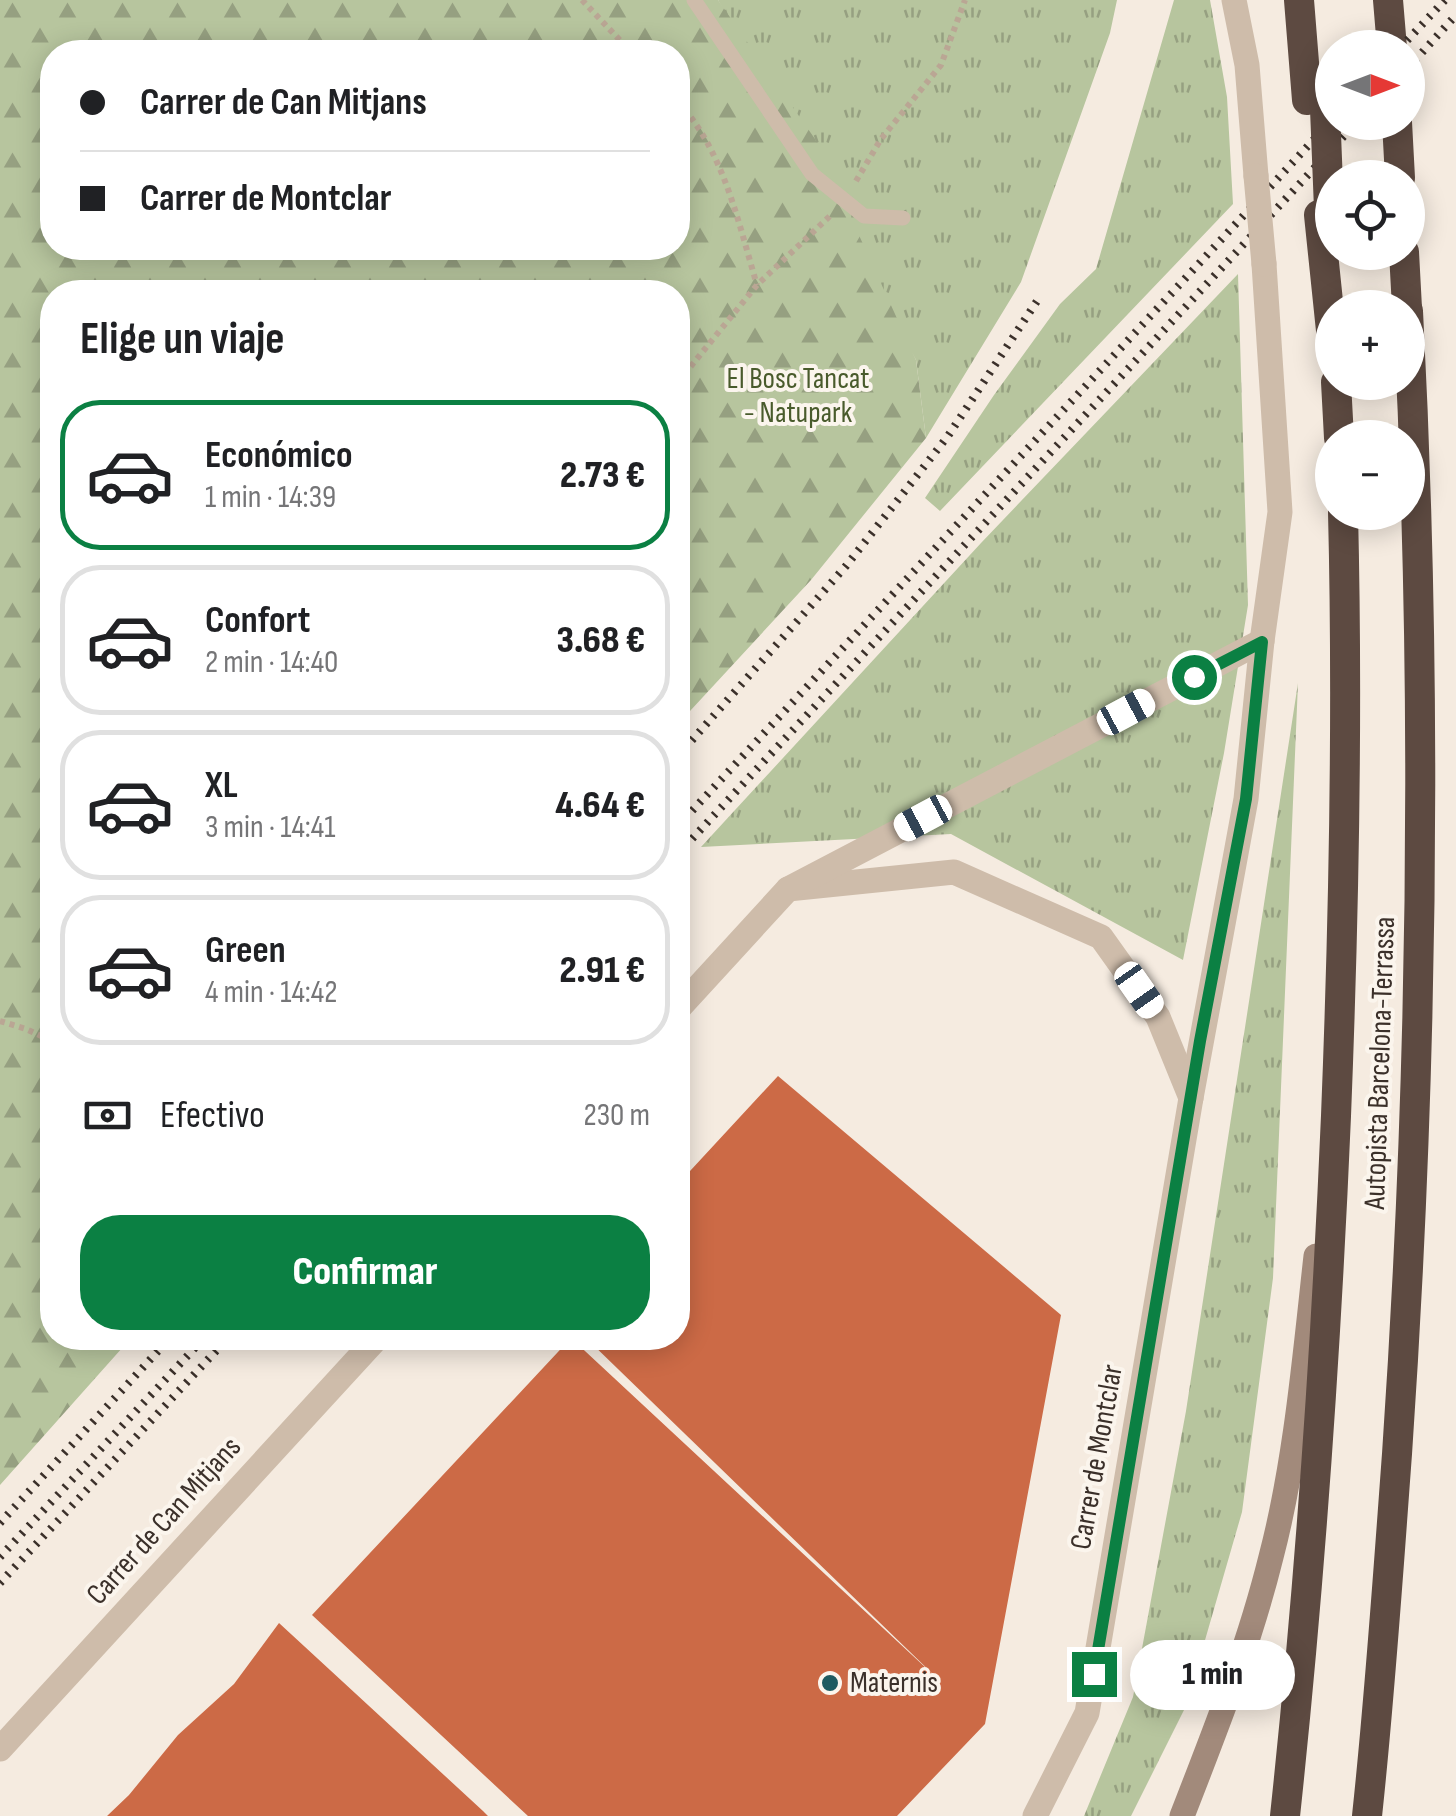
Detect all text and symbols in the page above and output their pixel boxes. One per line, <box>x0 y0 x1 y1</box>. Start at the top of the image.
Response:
north arrow <box>1315 30 1425 140</box>
map controls <box>1315 30 1425 530</box>
text: Carrer de Can Mitjans <box>140 80 427 125</box>
button: locate <box>1315 160 1425 270</box>
text: Carrer de Montclar <box>140 176 391 221</box>
button: + <box>1315 290 1425 400</box>
text: Elige un viaje <box>80 312 285 367</box>
park label: El Bosc Tancat - Natupark <box>727 361 869 431</box>
button: − <box>1315 420 1425 530</box>
icon: car <box>85 430 175 520</box>
text: Económico <box>205 433 353 478</box>
text: 2.73 € <box>560 453 645 498</box>
text: 1 min · 14:39 <box>205 478 336 517</box>
icon: car <box>85 595 175 685</box>
text: Confort <box>205 598 310 643</box>
text: 3.68 € <box>556 618 645 663</box>
text: 2 min · 14:40 <box>205 643 338 682</box>
route start <box>1172 655 1217 700</box>
car <box>1092 685 1160 739</box>
icon: car <box>85 760 175 850</box>
text: XL <box>205 763 238 808</box>
text: 4.64 € <box>555 783 645 828</box>
car <box>889 791 957 845</box>
text: 3 min · 14:41 <box>205 808 336 847</box>
street label: Autopista Barcelona-Terrassa <box>1357 916 1403 1211</box>
icon: car <box>85 925 175 1015</box>
text: Green <box>205 928 286 973</box>
text: 2.91 € <box>559 948 645 993</box>
car <box>1110 957 1168 1023</box>
text: 4 min · 14:42 <box>205 973 338 1012</box>
icon: cash <box>80 1088 135 1143</box>
text: Efectivo <box>160 1093 265 1138</box>
text: 230 m <box>583 1096 650 1135</box>
button: Confirmar <box>80 1215 650 1330</box>
street label: Carrer de Montclar <box>1063 1361 1131 1552</box>
street label: Carrer de Can Mitjans <box>79 1430 249 1612</box>
callout: 1 min <box>1129 1639 1294 1709</box>
route end <box>1072 1652 1117 1697</box>
text: 1 min <box>1182 1655 1243 1694</box>
place label: Maternis <box>850 1665 938 1701</box>
marker: Maternis <box>819 1672 841 1694</box>

